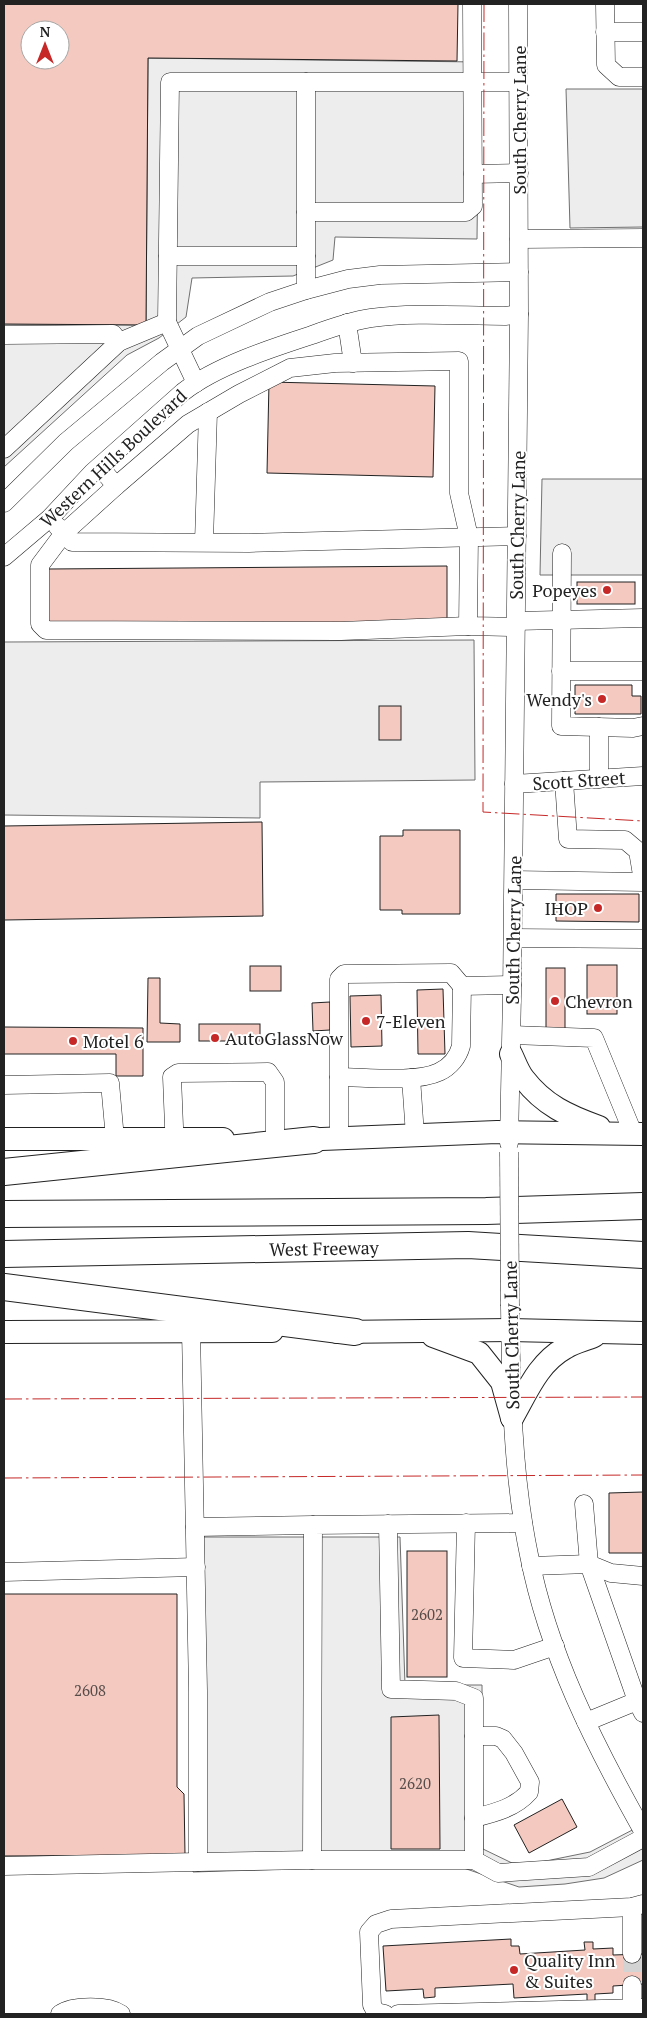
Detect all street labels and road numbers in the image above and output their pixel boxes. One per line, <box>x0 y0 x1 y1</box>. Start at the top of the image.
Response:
street label: South Cherry Lane <box>507 45 531 195</box>
street label: Western Hills Boulevard <box>34 384 192 532</box>
street label: South Cherry Lane <box>504 450 530 600</box>
street label: Scott Street <box>532 765 627 795</box>
street label: South Cherry Lane <box>500 855 526 1005</box>
street label: West Freeway <box>269 1235 380 1261</box>
street label: South Cherry Lane <box>498 1260 524 1410</box>

